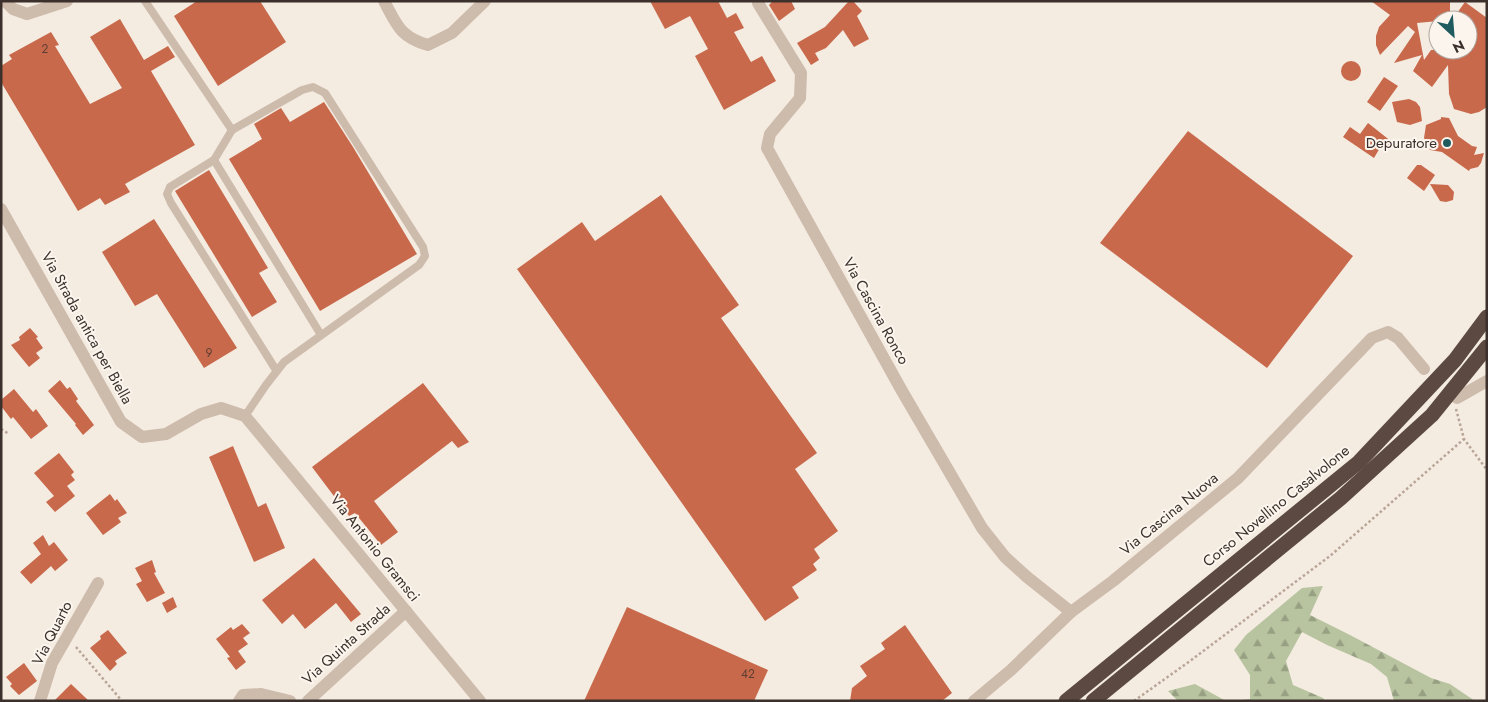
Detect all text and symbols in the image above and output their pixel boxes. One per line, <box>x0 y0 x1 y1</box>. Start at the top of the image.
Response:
north arrow <box>1428 10 1478 60</box>
text: N <box>1449 35 1468 58</box>
house number: 2 <box>42 40 49 58</box>
place label: Depuratore <box>1366 132 1437 154</box>
marker: Depuratore <box>1441 137 1453 149</box>
street label: Via Strada antica per Biella <box>36 248 138 408</box>
street label: Via Cascina Ronco <box>837 253 915 369</box>
house number: 9 <box>206 344 213 362</box>
street label: Corso Novellino Casalvolone <box>1198 440 1354 572</box>
street label: Via Cascina Nuova <box>1115 467 1223 561</box>
street label: Via Antonio Gramsci <box>325 490 425 606</box>
street label: Via Quarto <box>26 597 78 669</box>
street label: Via Quinta Strada <box>297 598 395 690</box>
house number: 42 <box>741 665 755 683</box>

